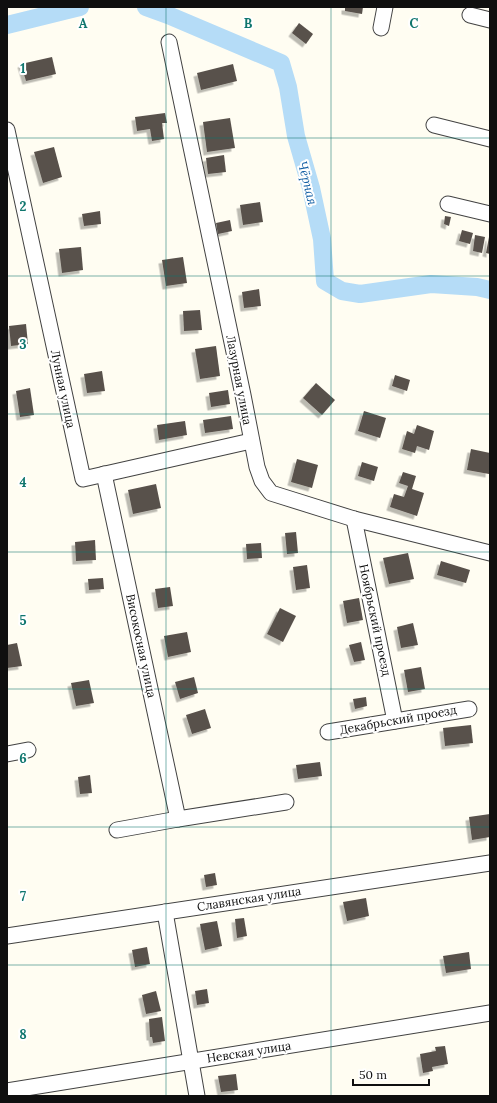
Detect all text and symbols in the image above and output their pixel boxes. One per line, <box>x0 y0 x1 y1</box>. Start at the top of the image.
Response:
text: A <box>79 15 88 32</box>
text: B <box>244 15 253 32</box>
text: C <box>410 15 419 32</box>
text: 1 <box>20 60 26 77</box>
water label: Чёрная <box>294 159 321 208</box>
text: 2 <box>20 198 27 215</box>
street label: Лазурная улица <box>223 334 256 426</box>
text: 3 <box>19 336 27 353</box>
street label: Лунная улица <box>48 348 79 430</box>
text: 4 <box>19 474 27 491</box>
street label: Ноябрьский проезд <box>356 563 395 677</box>
street label: Високосная улица <box>123 593 160 699</box>
text: 5 <box>19 612 27 629</box>
street label: Декабрьский проезд <box>338 702 458 737</box>
text: 6 <box>19 750 27 767</box>
street label: Славянская улица <box>196 883 302 914</box>
text: 7 <box>20 888 26 905</box>
text: 8 <box>19 1026 27 1043</box>
street label: Невская улица <box>206 1037 292 1066</box>
scale bar <box>353 1061 429 1087</box>
text: 50 m <box>359 1067 387 1082</box>

